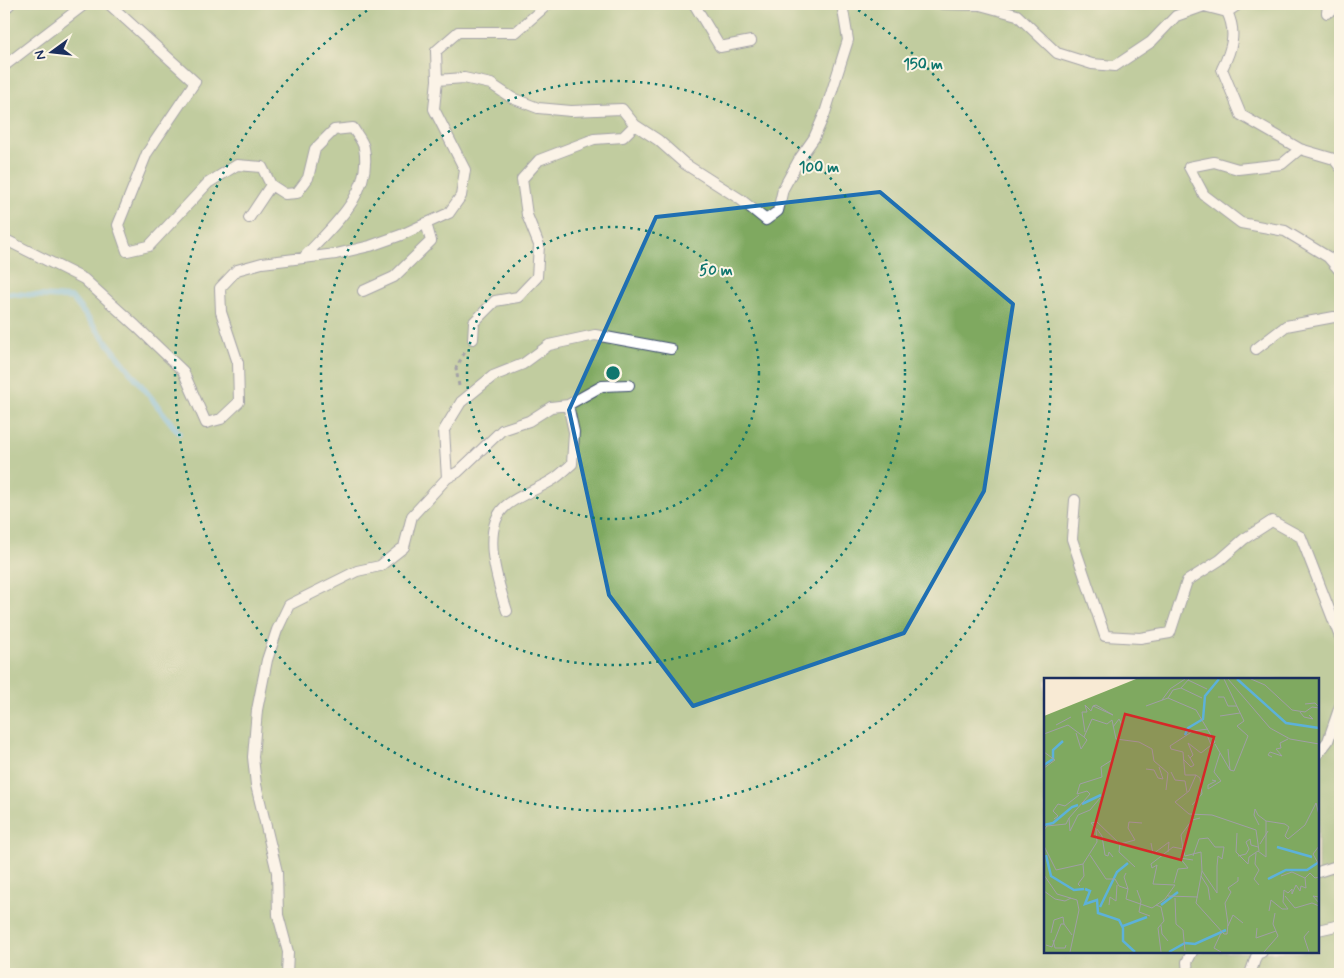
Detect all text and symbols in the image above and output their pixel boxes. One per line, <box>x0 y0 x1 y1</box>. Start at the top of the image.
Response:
north arrow <box>28 28 78 78</box>
text: N <box>31 48 50 62</box>
text: 150 m <box>903 55 943 75</box>
text: 100 m <box>799 158 839 178</box>
text: 50 m <box>699 261 733 281</box>
centre of rings <box>604 364 622 382</box>
inset map <box>1044 678 1319 953</box>

